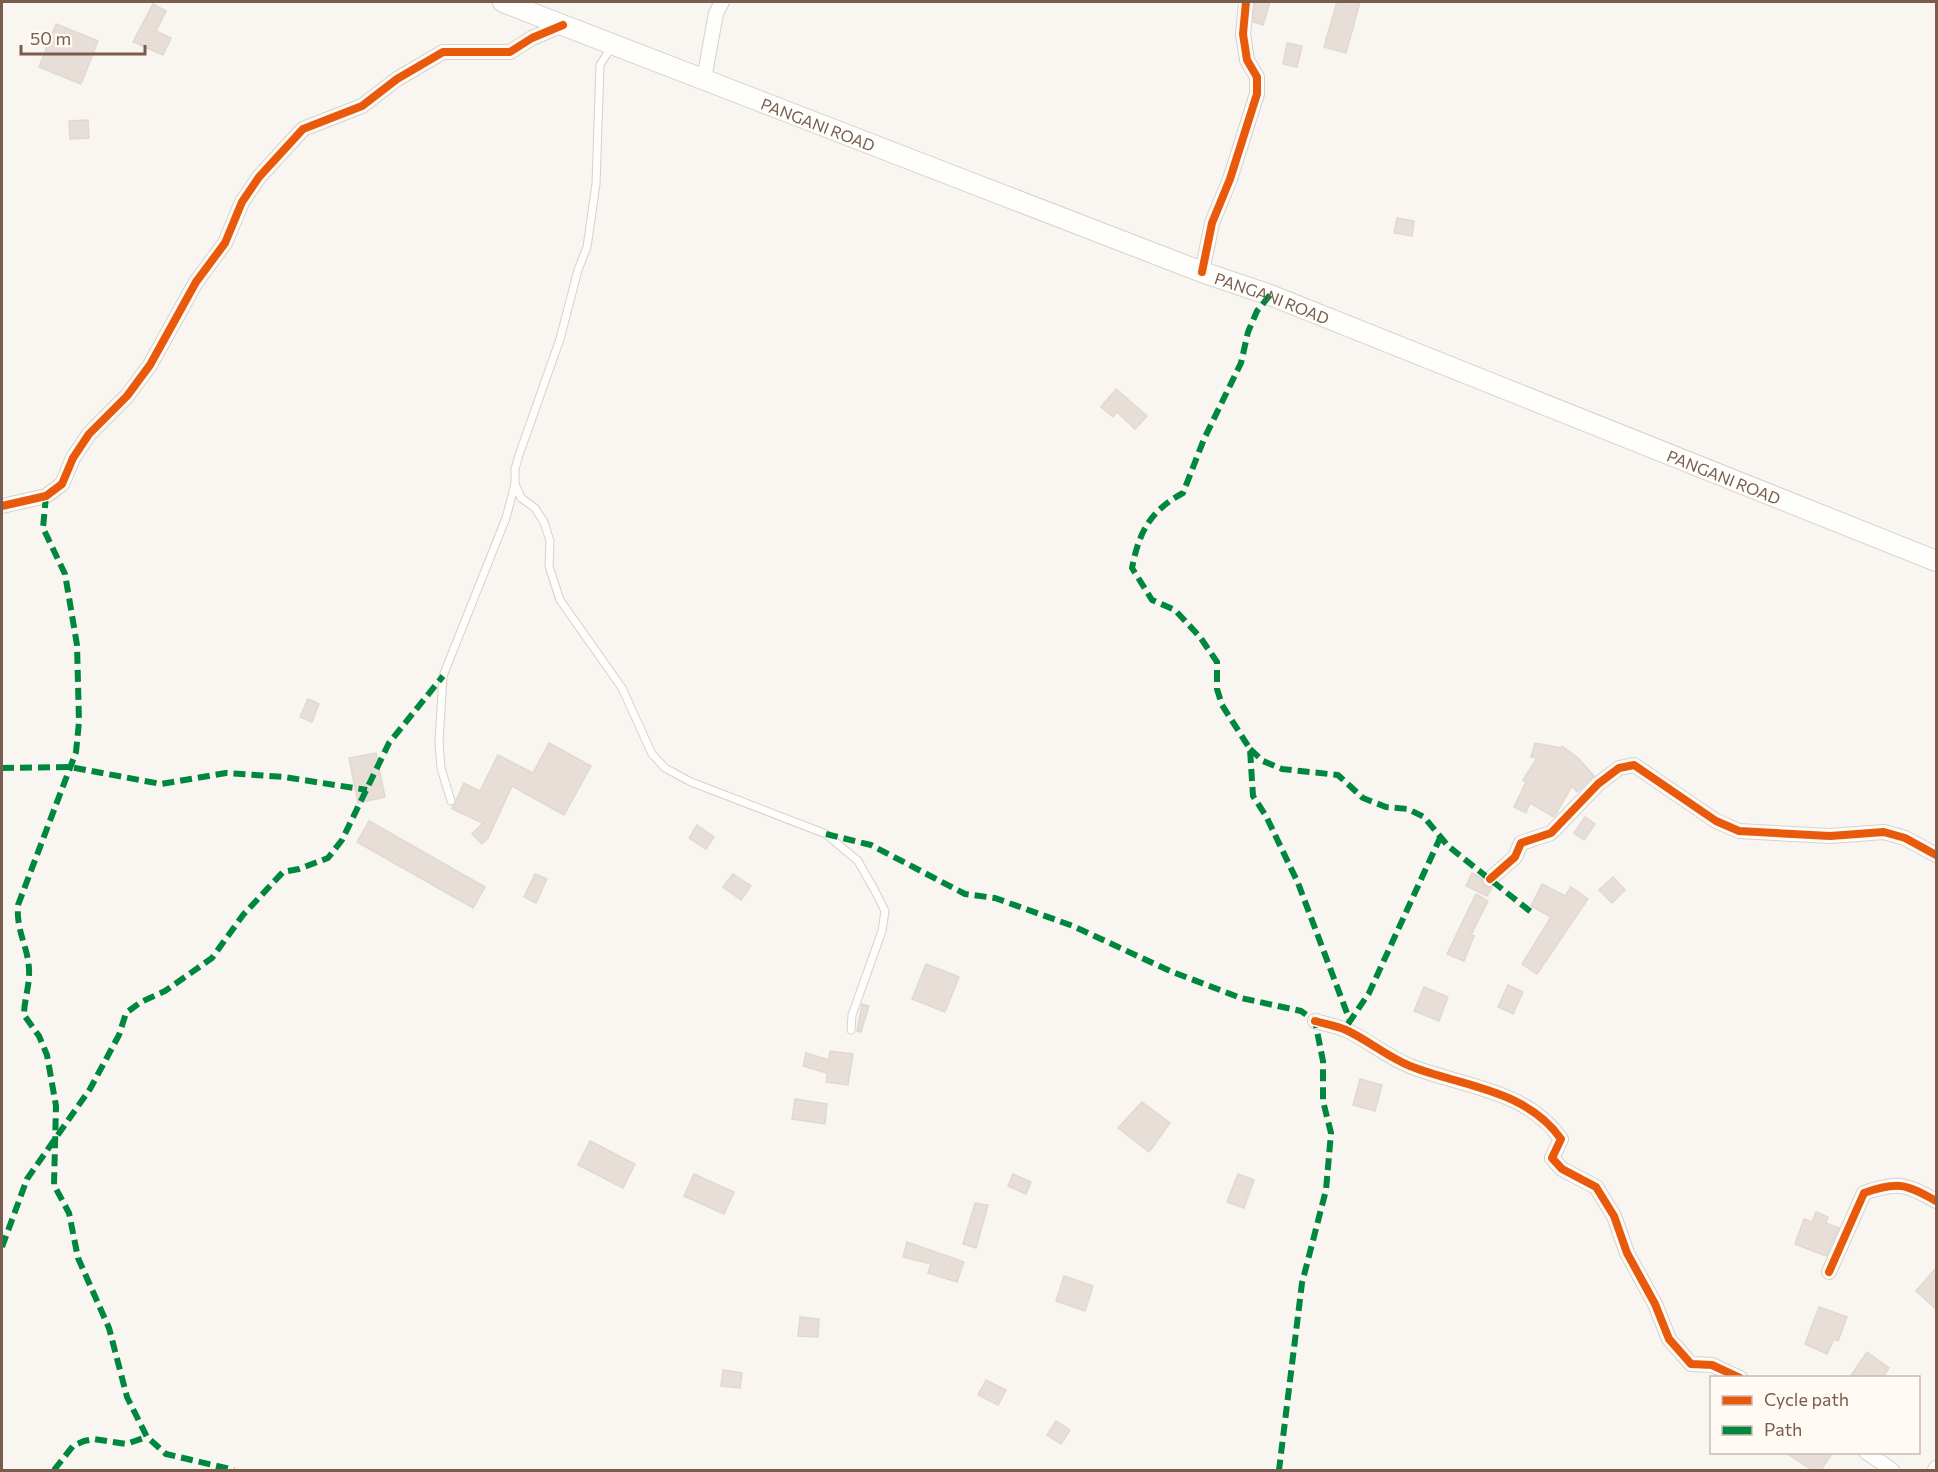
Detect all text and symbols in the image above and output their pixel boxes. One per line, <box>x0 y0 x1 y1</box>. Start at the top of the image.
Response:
scale bar <box>21 18 146 56</box>
text: 50 m <box>30 27 71 49</box>
street label: PANGANI ROAD <box>759 93 878 154</box>
street label: PANGANI ROAD <box>1213 268 1332 327</box>
street label: PANGANI ROAD <box>1664 445 1784 508</box>
legend <box>1710 1376 1920 1454</box>
text: Cycle path <box>1764 1388 1849 1410</box>
text: Path <box>1764 1418 1802 1440</box>

